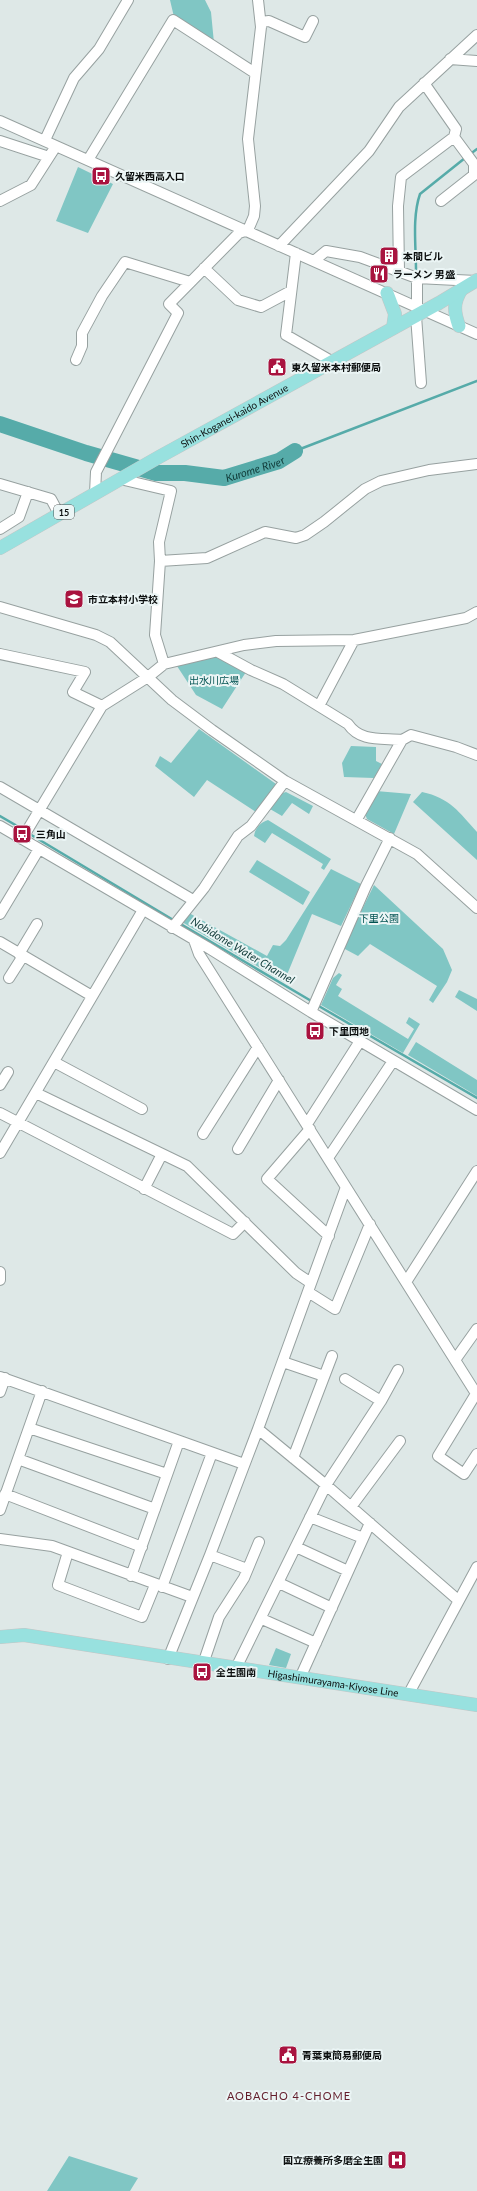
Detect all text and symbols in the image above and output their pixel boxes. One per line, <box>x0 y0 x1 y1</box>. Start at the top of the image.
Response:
bus stop icon: 久留米西高入口 <box>90 165 112 187</box>
place label: 久留米西高入口 <box>115 170 185 182</box>
building icon: 本間ビル <box>378 245 400 267</box>
place label: 本間ビル <box>402 250 443 262</box>
restaurant icon: ラーメン 男盛 <box>368 263 390 285</box>
place label: ラーメン 男盛 <box>393 268 455 280</box>
public building icon: 東久留米本村郵便局 <box>266 356 288 378</box>
place label: 東久留米本村郵便局 <box>291 361 381 373</box>
street label: Shin-Koganei-kaido Avenue <box>178 381 290 450</box>
water label: Kurome River <box>224 453 287 484</box>
road number: 15 <box>54 505 74 519</box>
school or university icon: 市立本村小学校 <box>63 588 85 610</box>
place label: 市立本村小学校 <box>88 593 158 605</box>
park label: 出水川広場 <box>189 674 239 686</box>
bus stop icon: 三角山 <box>11 823 33 845</box>
place label: 三角山 <box>36 828 66 840</box>
park label: 下里公園 <box>359 912 399 924</box>
water label: Nobidome Water Channel <box>189 914 297 986</box>
bus stop icon: 下里団地 <box>304 1020 326 1042</box>
place label: 下里団地 <box>329 1025 369 1037</box>
bus stop icon: 全生園南 <box>191 1661 213 1683</box>
place label: 全生園南 <box>215 1666 256 1678</box>
street label: Higashimurayama-Kiyose Line <box>267 1667 399 1699</box>
public building icon: 青葉東簡易郵便局 <box>277 2044 299 2066</box>
place label: 青葉東簡易郵便局 <box>302 2049 382 2061</box>
district label: AOBACHO 4-CHOME <box>227 2089 351 2102</box>
hospital icon: 国立療養所多磨全生園 <box>386 2149 408 2171</box>
place label: 国立療養所多磨全生園 <box>283 2154 383 2166</box>

